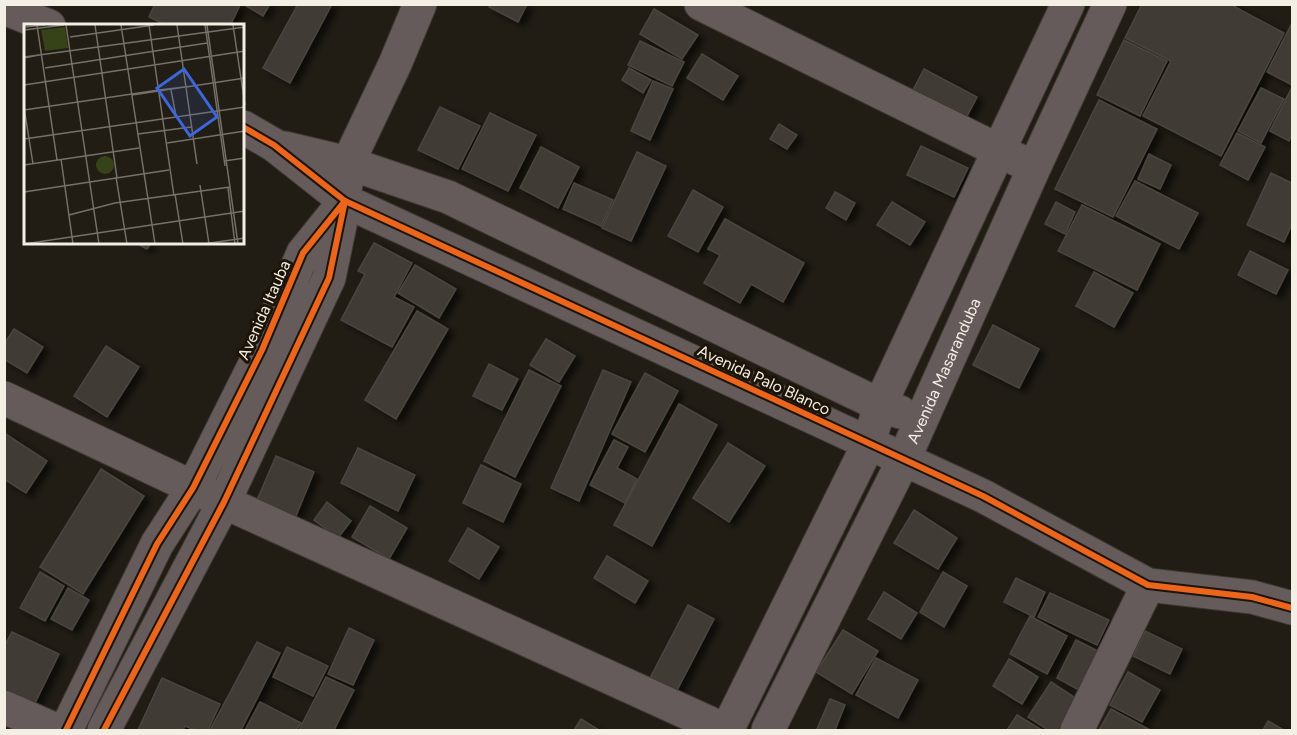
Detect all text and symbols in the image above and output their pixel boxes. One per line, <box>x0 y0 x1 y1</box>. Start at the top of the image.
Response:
inset map <box>24 24 244 244</box>
street label: Avenida Itauba <box>234 257 294 363</box>
street label: Avenida Masaranduba <box>903 295 984 446</box>
street label: Avenida Palo Blanco <box>695 341 833 419</box>

